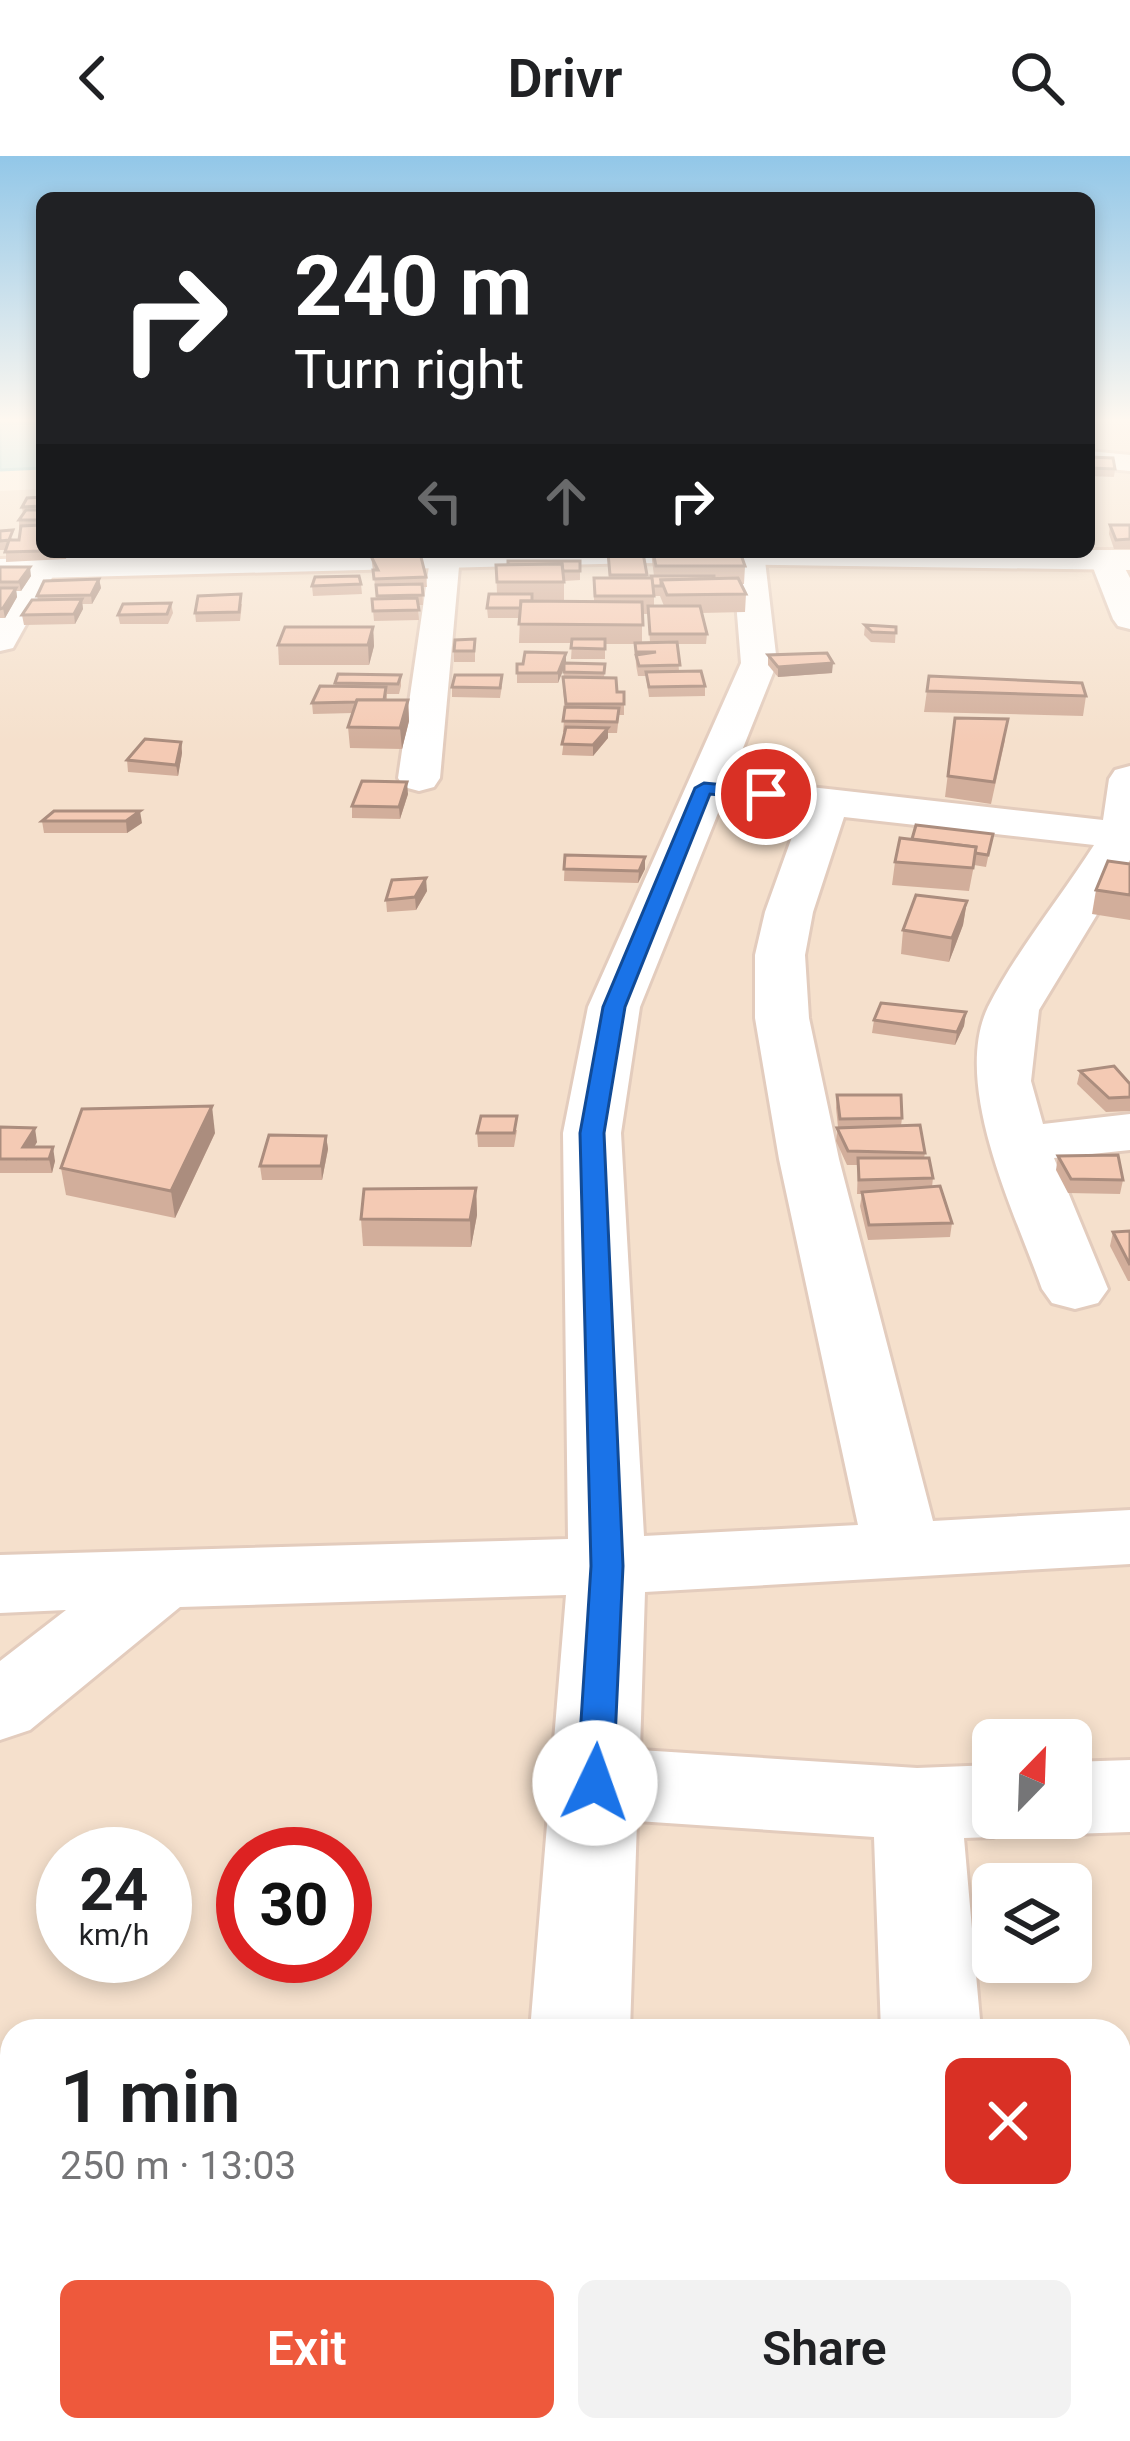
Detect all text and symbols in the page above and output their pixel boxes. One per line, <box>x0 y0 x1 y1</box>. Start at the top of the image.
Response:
icon: back <box>60 45 126 111</box>
icon: search <box>1004 45 1070 111</box>
text: Drivr <box>507 47 623 110</box>
text: 240 m <box>294 237 532 336</box>
icon: right <box>96 240 252 396</box>
text: Turn right <box>294 338 524 401</box>
icon: left <box>407 468 473 534</box>
icon: ahead <box>533 468 599 534</box>
icon: right <box>659 468 725 534</box>
pin <box>715 743 817 845</box>
icon: arrive <box>733 761 799 827</box>
north arrow <box>972 1719 1092 1839</box>
map controls <box>972 1719 1092 1983</box>
position arrow <box>532 1720 658 1846</box>
speed limit sign: 30 <box>216 1827 372 1983</box>
text: 24 <box>80 1854 148 1925</box>
button: layers <box>972 1863 1092 1983</box>
text: km/h <box>79 1917 149 1952</box>
text: 1 min <box>60 2055 241 2140</box>
button: close <box>945 2058 1071 2184</box>
text: 250 m · 13:03 <box>60 2143 296 2189</box>
button: Exit <box>60 2280 554 2418</box>
button: Share <box>578 2280 1071 2418</box>

